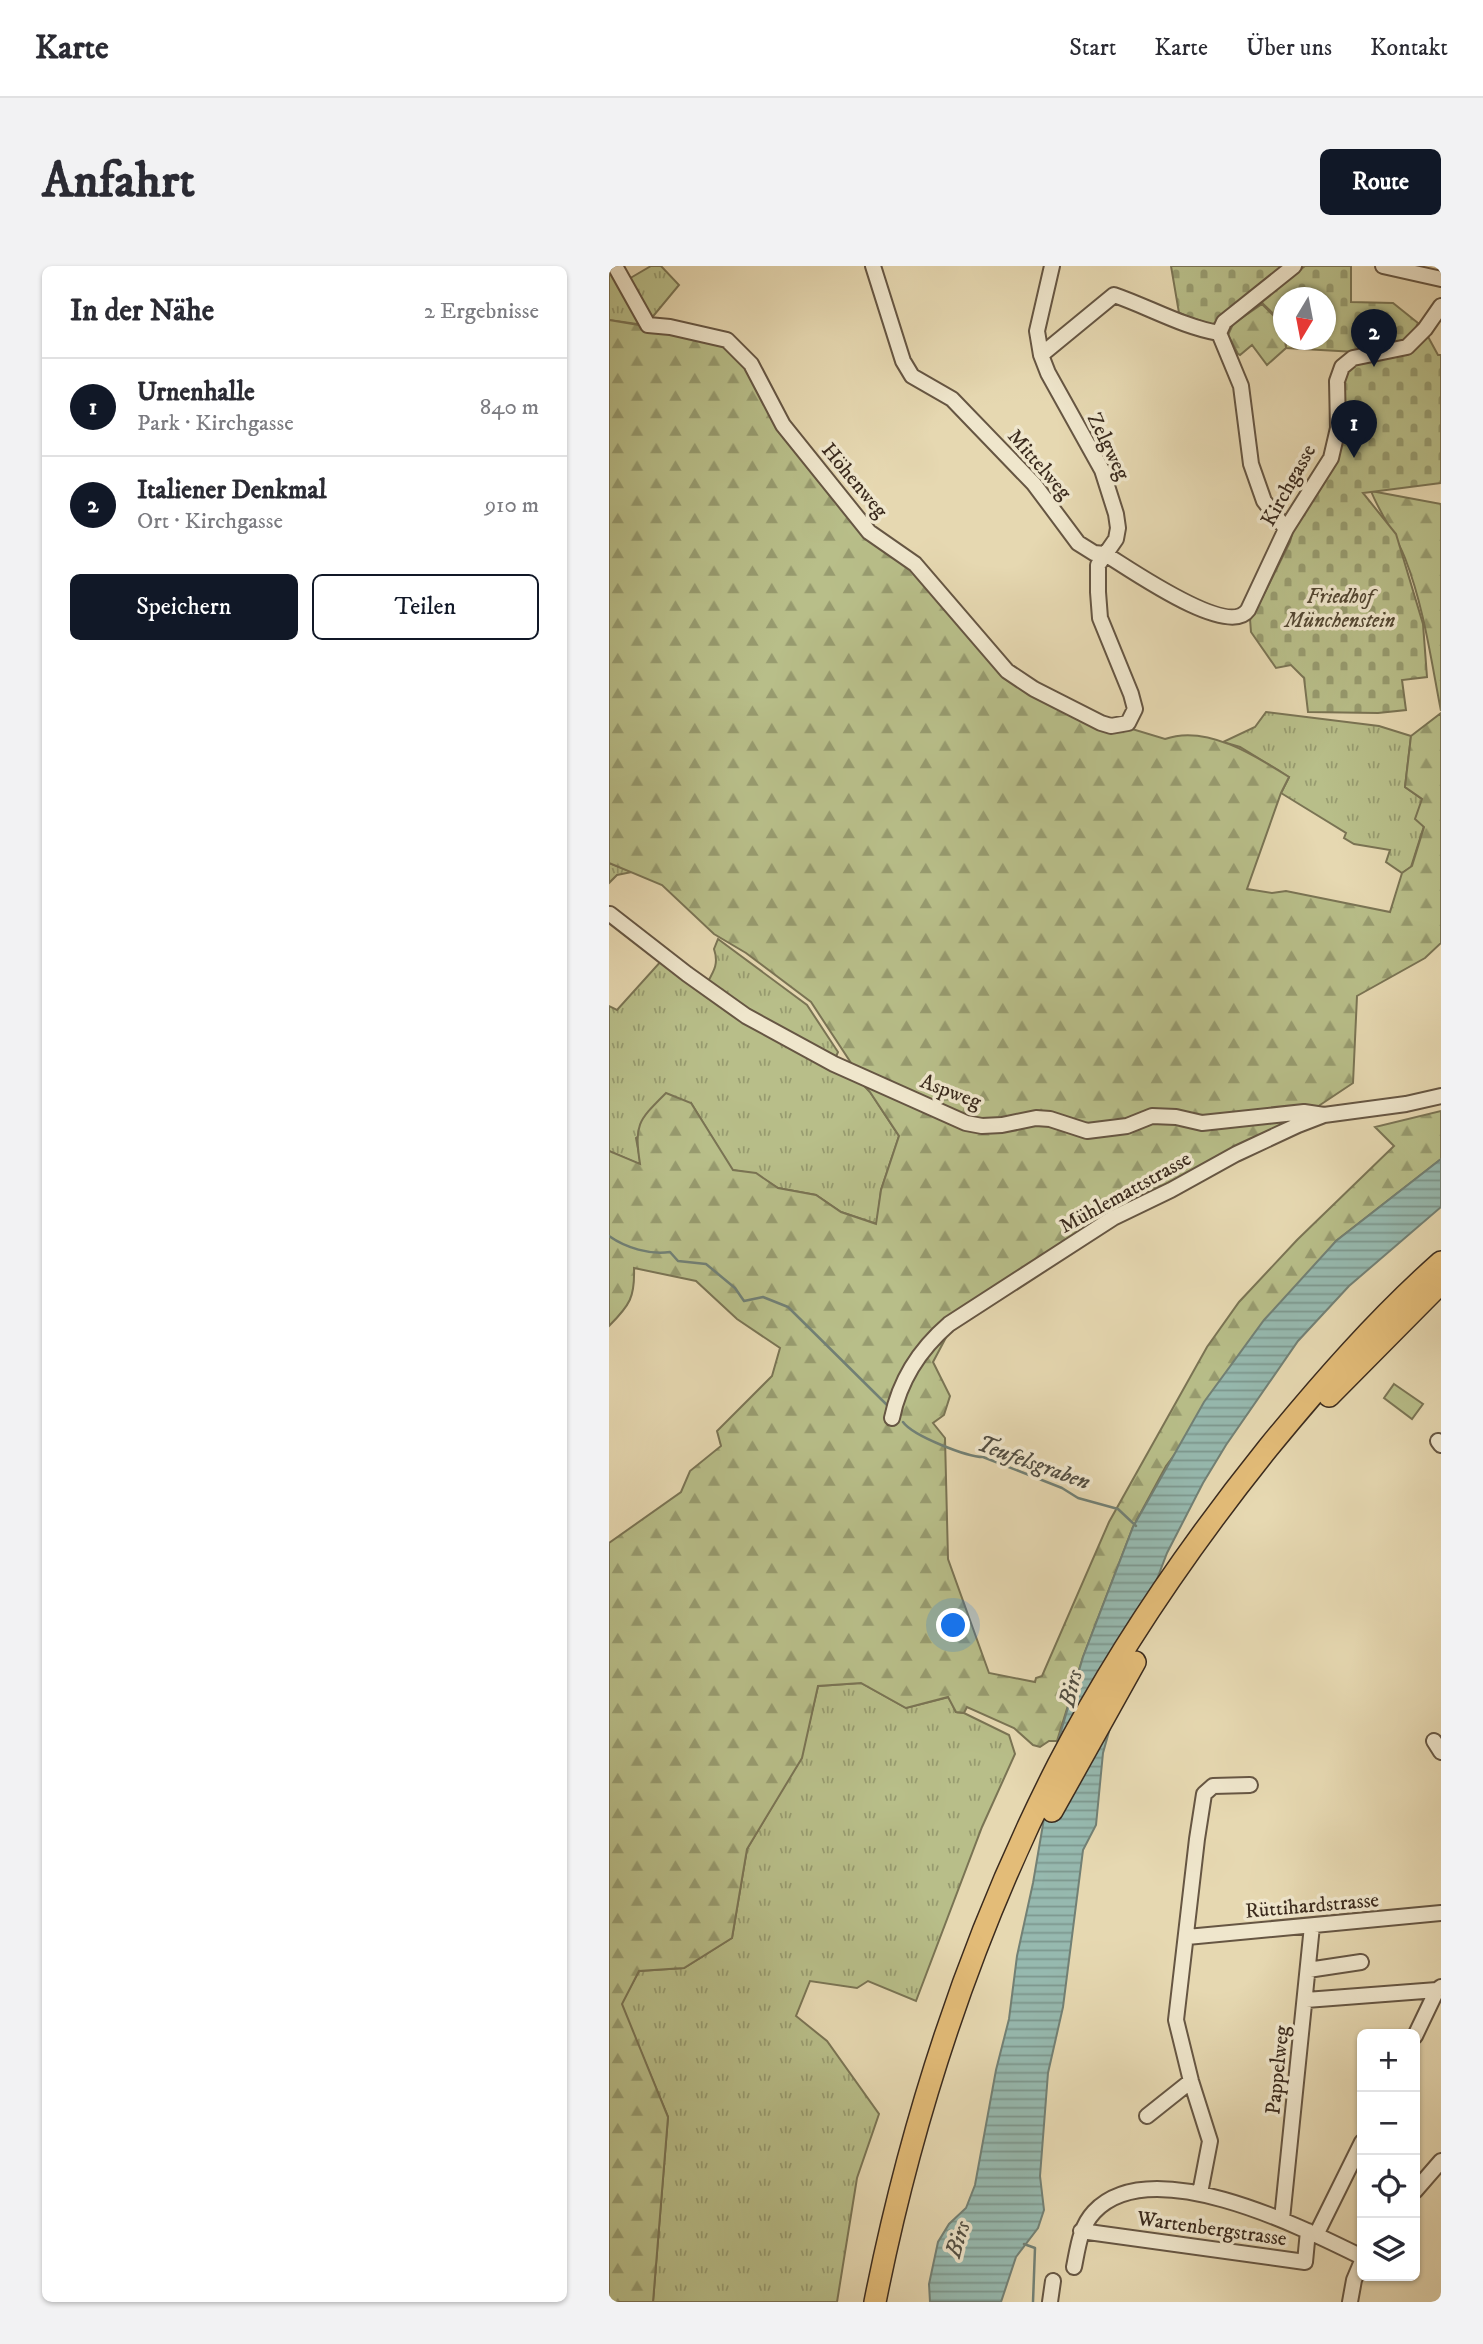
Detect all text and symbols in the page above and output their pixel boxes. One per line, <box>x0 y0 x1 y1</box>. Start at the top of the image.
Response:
text: Karte <box>35 28 109 69</box>
text: Start <box>1069 33 1116 63</box>
text: Karte <box>1154 33 1208 63</box>
text: Über uns <box>1246 33 1332 63</box>
text: Kontakt <box>1370 33 1448 63</box>
button: Route <box>1320 149 1441 215</box>
text: Anfahrt <box>42 151 195 213</box>
north arrow <box>1273 287 1336 350</box>
text: In der Nähe <box>70 293 214 330</box>
text: 2 Ergebnisse <box>424 297 539 326</box>
pin: 2 <box>1351 309 1397 367</box>
text: Urnenhalle <box>137 376 255 409</box>
text: 1 <box>89 393 97 422</box>
text: 840 m <box>480 393 539 422</box>
pin: 1 <box>1331 400 1377 458</box>
text: Park · Kirchgasse <box>137 409 294 438</box>
street label: Zelgweg <box>1081 409 1136 485</box>
street label: Mittelweg <box>1002 424 1077 506</box>
street label: Höhenweg <box>815 438 894 524</box>
street label: Kirchgasse <box>1256 440 1322 531</box>
text: Italiener Denkmal <box>137 474 326 507</box>
text: 2 <box>87 491 99 520</box>
text: 910 m <box>485 491 539 520</box>
text: Ort · Kirchgasse <box>137 507 283 536</box>
button: Speichern <box>70 574 298 640</box>
button: Teilen <box>312 574 539 640</box>
park label: Friedhof Münchenstein <box>1283 584 1396 634</box>
street label: Aspweg <box>916 1068 986 1116</box>
street label: Mühlemattstrasse <box>1055 1146 1196 1240</box>
water label: Teufelsgraben <box>973 1430 1094 1497</box>
your location <box>936 1608 970 1642</box>
water label: Birs <box>1053 1666 1090 1711</box>
street label: Rüttihardstrasse <box>1244 1887 1380 1925</box>
street label: Pappelweg <box>1260 2024 1296 2116</box>
map controls <box>1357 2029 1420 2281</box>
button: + <box>1357 2029 1420 2092</box>
button: − <box>1357 2092 1420 2155</box>
button: locate <box>1357 2155 1420 2218</box>
street label: Wartenbergstrasse <box>1134 2205 1289 2252</box>
water label: Birs <box>939 2217 978 2262</box>
button: layers <box>1357 2218 1420 2281</box>

